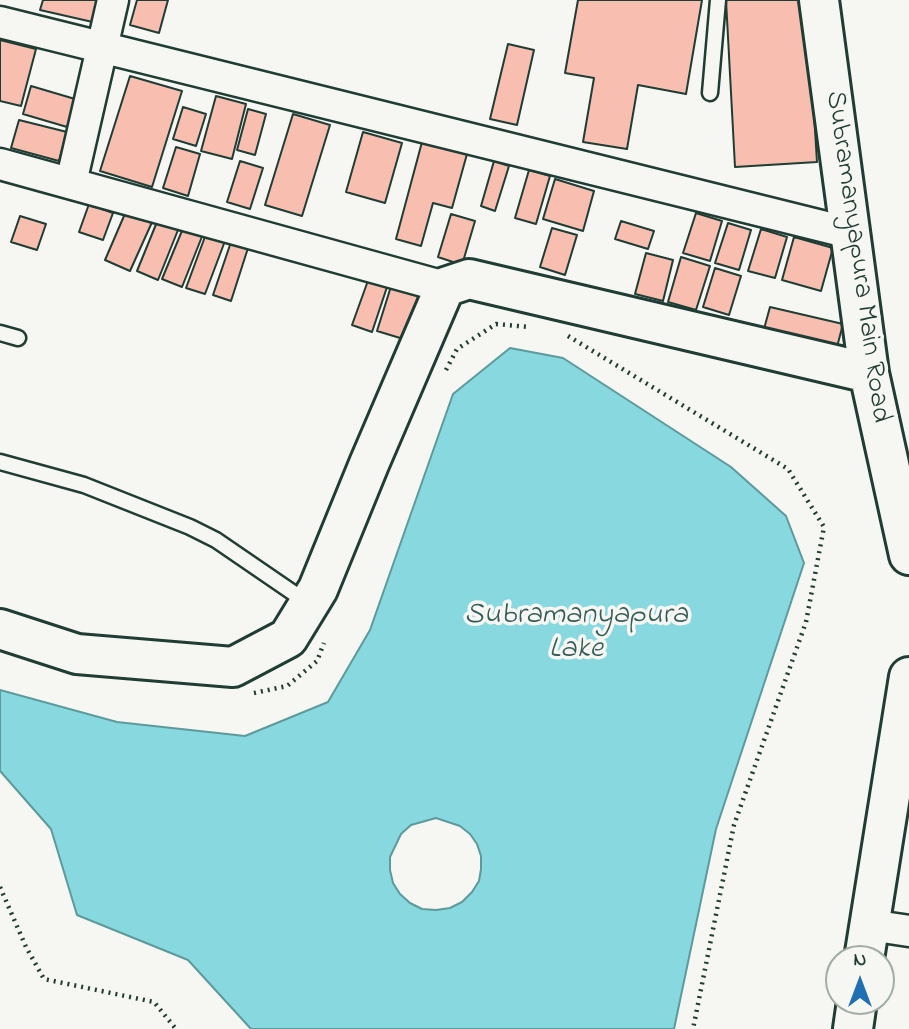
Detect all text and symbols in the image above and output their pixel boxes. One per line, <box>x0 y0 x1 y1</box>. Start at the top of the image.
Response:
street label: Subramanyapura Main Road <box>816 89 896 425</box>
water label: Subramanyapura Lake <box>464 599 688 670</box>
north arrow <box>825 945 895 1015</box>
text: N <box>854 947 866 974</box>

